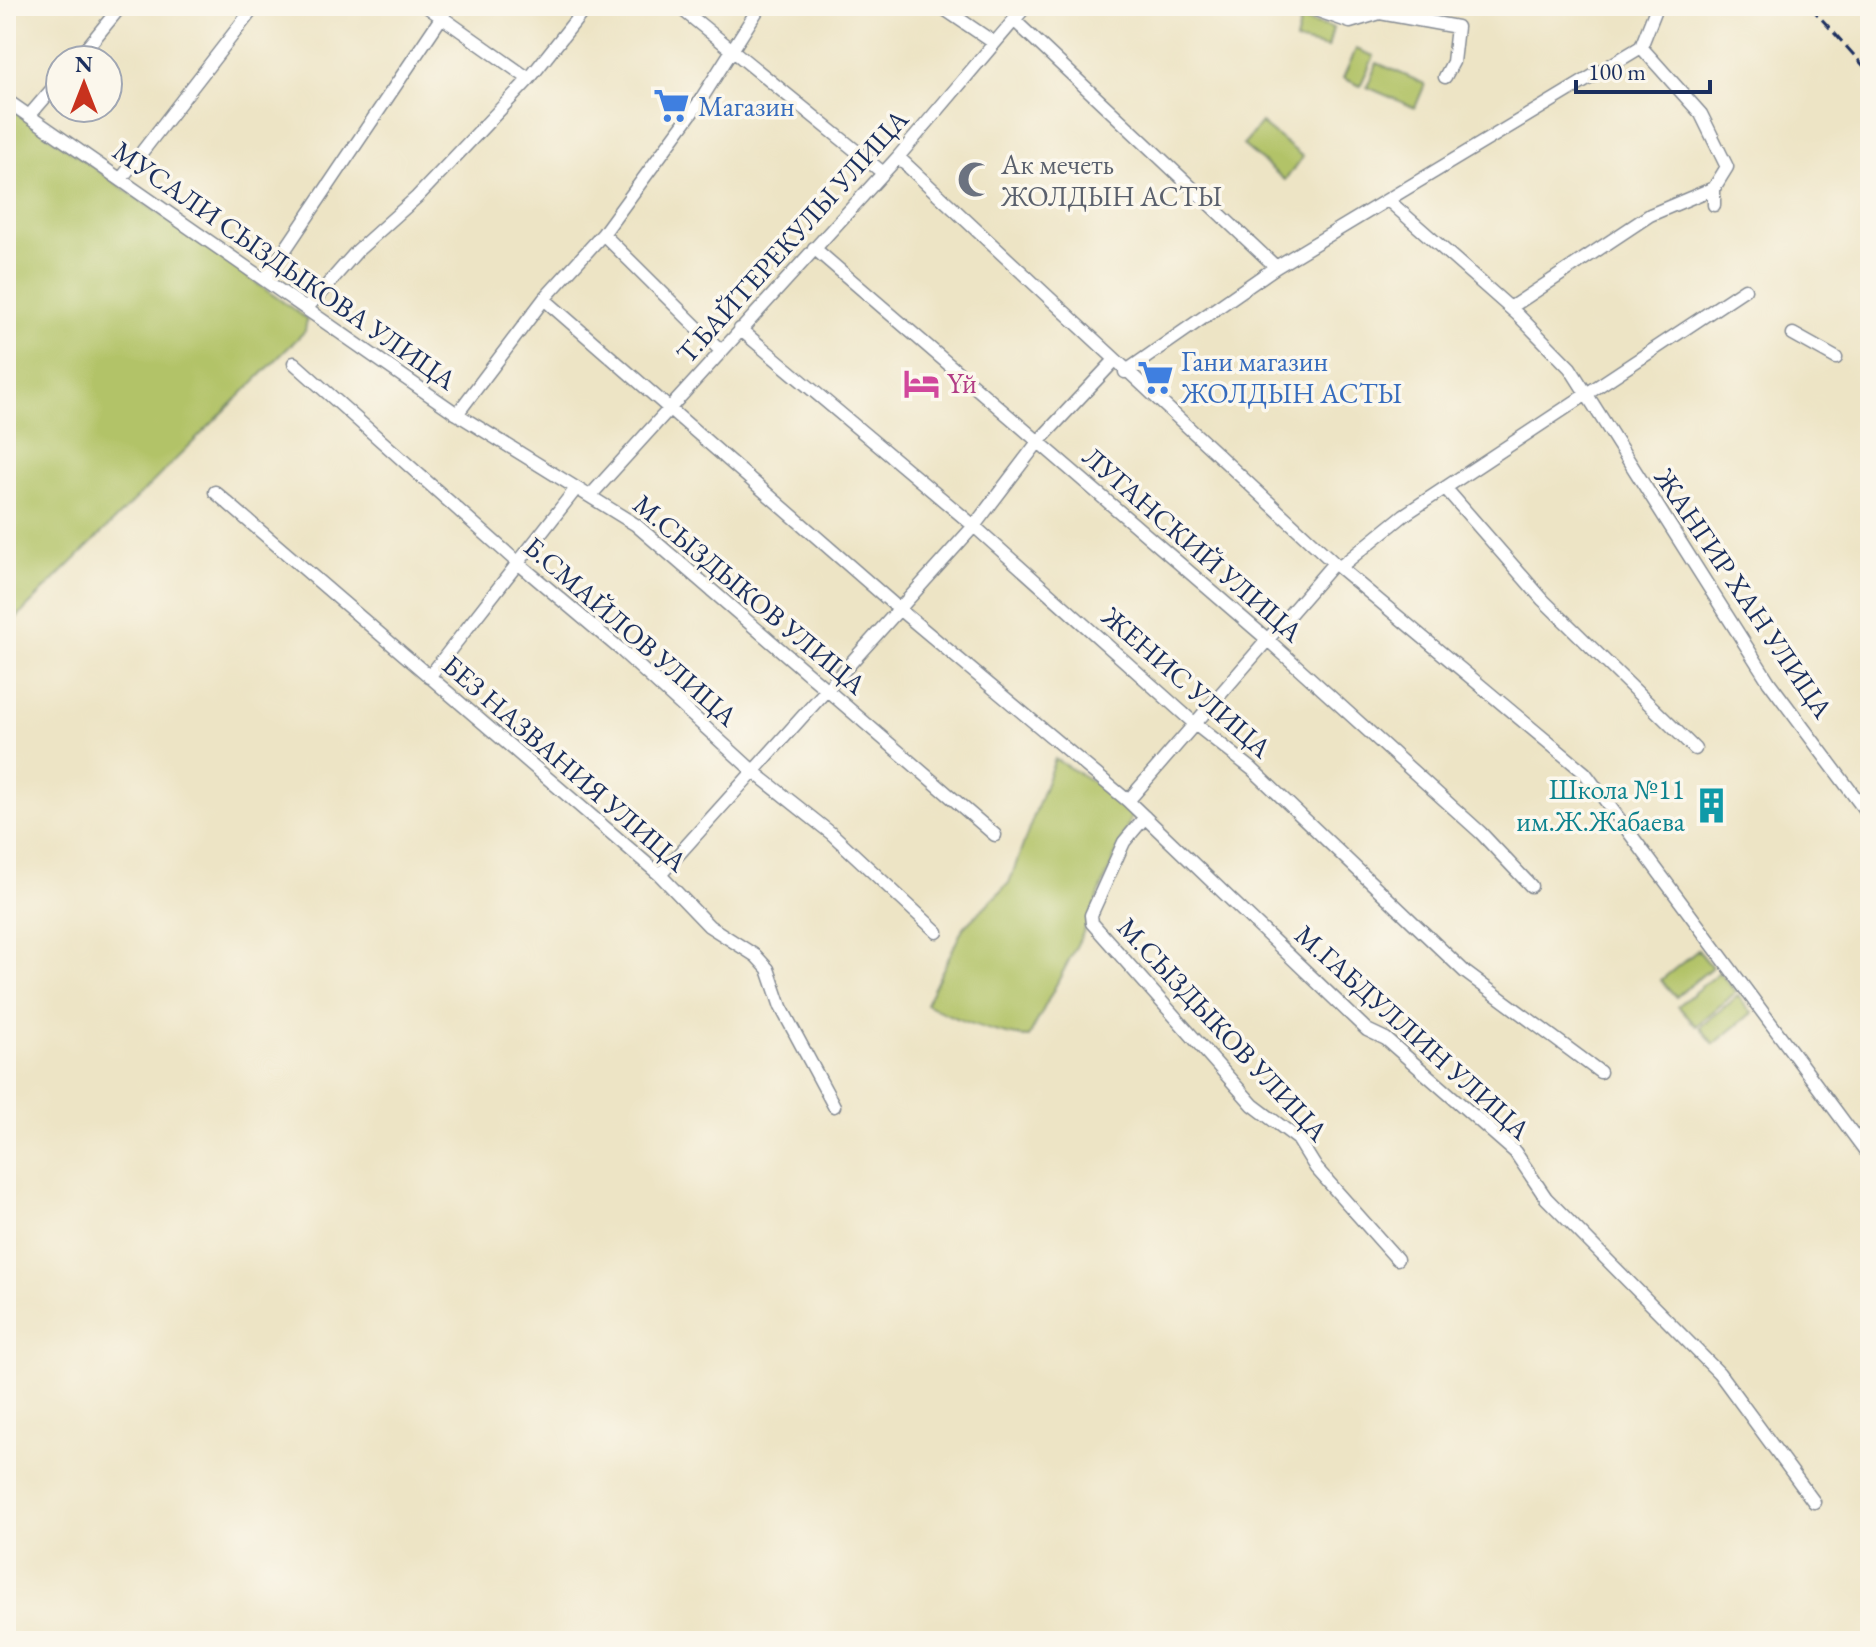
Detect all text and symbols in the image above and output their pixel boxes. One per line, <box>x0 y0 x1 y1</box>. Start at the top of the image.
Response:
north arrow <box>44 44 124 124</box>
scale bar <box>1576 44 1710 94</box>
text: N <box>75 50 93 79</box>
text: 100 m <box>1588 56 1646 87</box>
supermarket icon: Магазин <box>653 87 691 125</box>
place label: Магазин <box>698 88 795 124</box>
street label: Т.БАЙТЕРЕКУЛЫ УЛИЦА <box>668 101 916 371</box>
street label: МУСАЛИ СЫЗДЫКОВА УЛИЦА <box>106 132 464 398</box>
place label: Ак мечеть ЖОЛДЫН АСТЫ <box>1000 146 1222 214</box>
mosque icon: Ак мечеть ЖОЛДЫН АСТЫ <box>956 161 994 199</box>
place label: Гани магазин ЖОЛДЫН АСТЫ <box>1180 343 1402 411</box>
supermarket icon: Гани магазин ЖОЛДЫН АСТЫ <box>1136 358 1174 396</box>
hotel icon: Үй <box>902 364 940 402</box>
place label: Үй <box>947 365 977 401</box>
street label: ЛУГАНСКИЙ УЛИЦА <box>1075 438 1311 650</box>
street label: ЖАНГИР ХАН УЛИЦА <box>1646 460 1842 726</box>
street label: М.СЫЗДЫКОВ УЛИЦА <box>626 486 874 702</box>
street label: Б.СМАЙЛОВ УЛИЦА <box>517 528 746 734</box>
street label: ЖЕНИС УЛИЦА <box>1094 598 1280 766</box>
street label: БЕЗ НАЗВАНИЯ УЛИЦА <box>435 647 695 880</box>
place label: Школа №11 им.Ж.Жабаева <box>1516 771 1686 839</box>
building icon: Школа №11 им.Ж.Жабаева <box>1692 786 1730 824</box>
street label: М.СЫЗДЫКОВ УЛИЦА <box>1110 909 1337 1149</box>
street label: М.ГАБДУЛЛИН УЛИЦА <box>1288 917 1539 1148</box>

